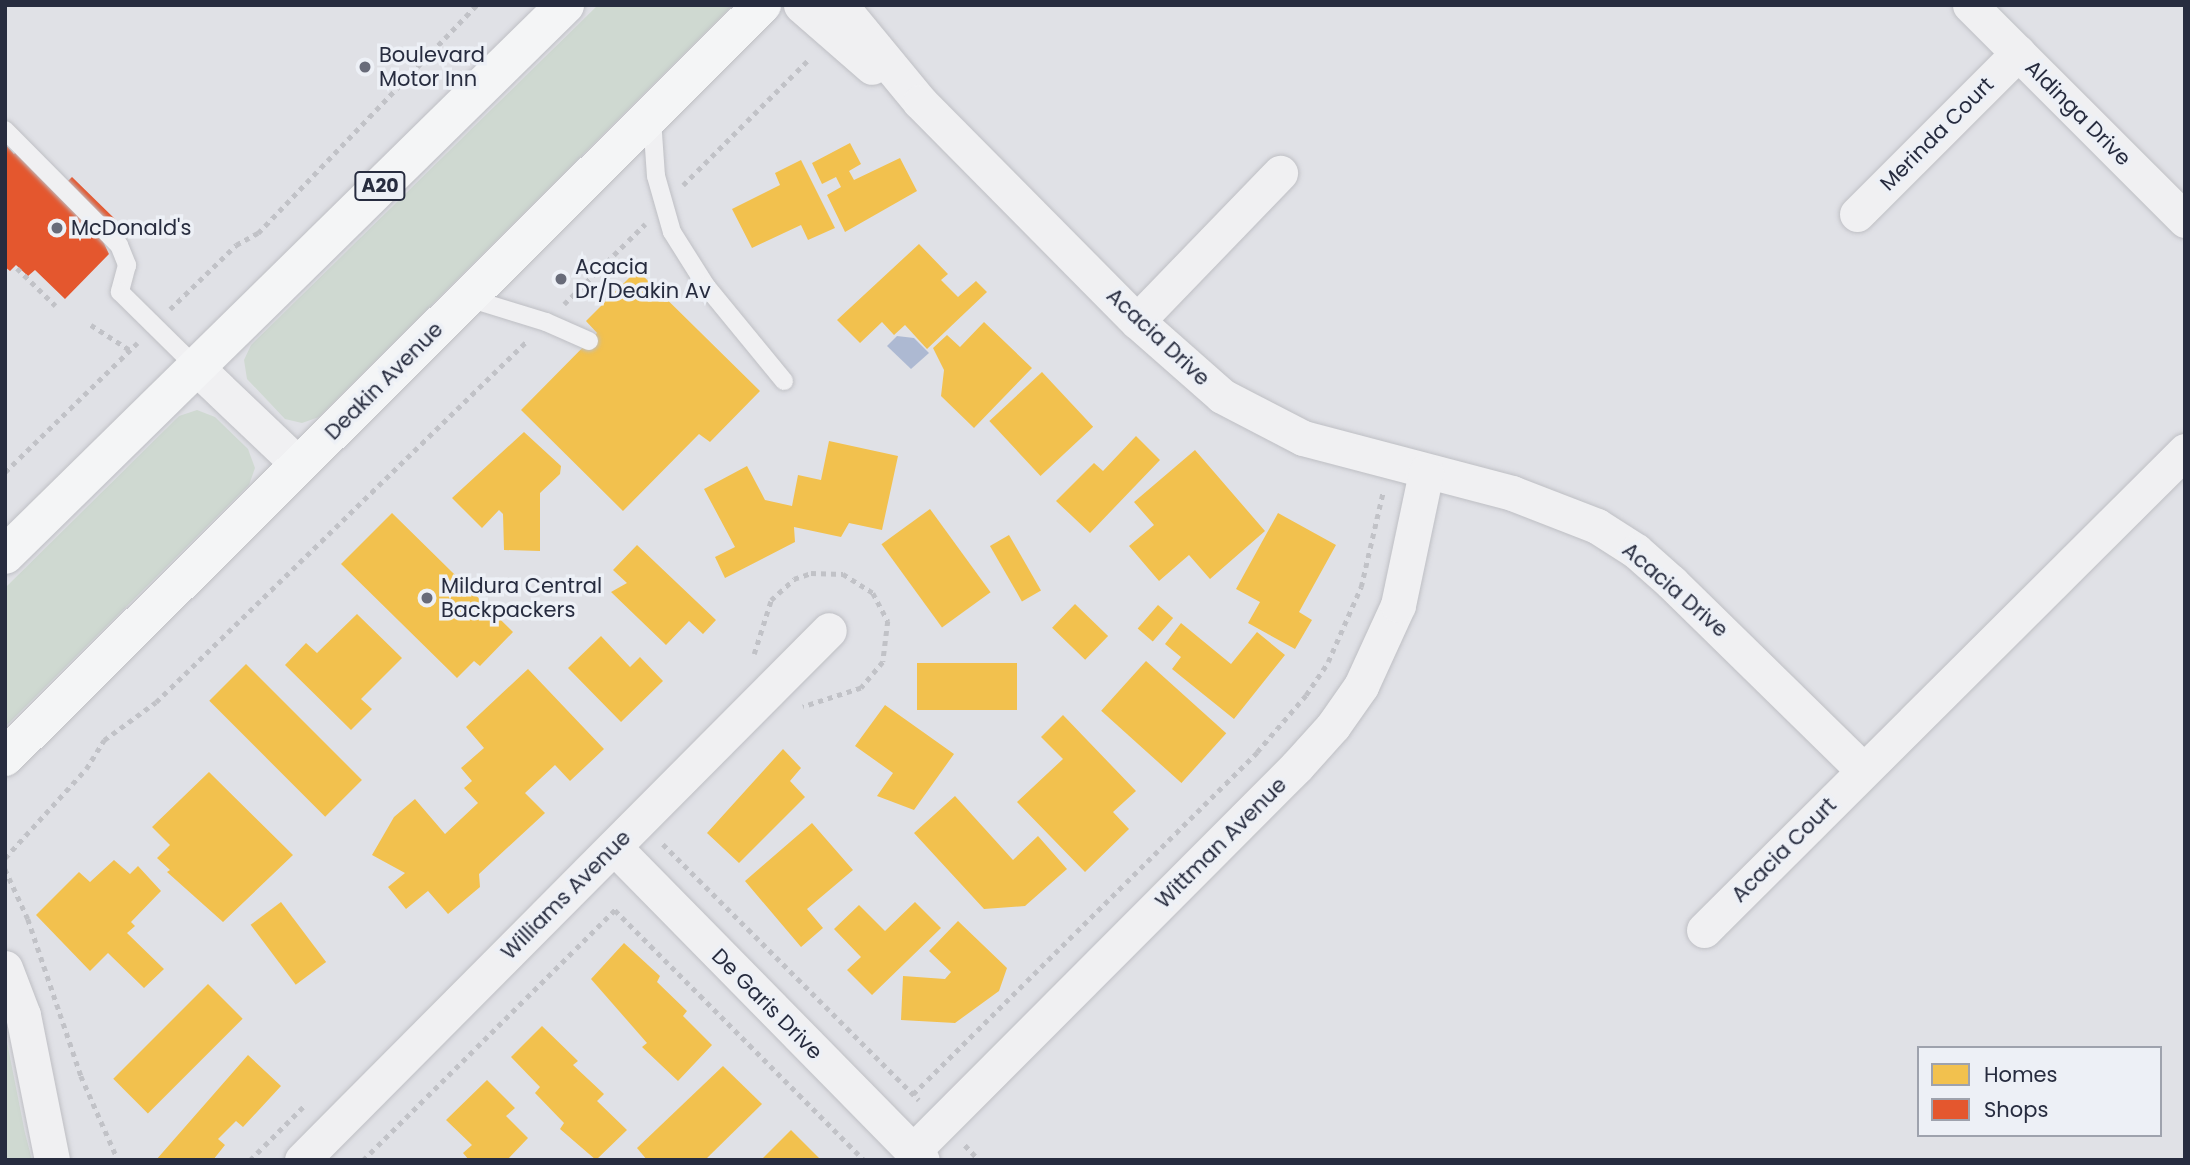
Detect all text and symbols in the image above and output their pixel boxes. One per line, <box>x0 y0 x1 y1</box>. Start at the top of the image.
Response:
place label: Boulevard Motor Inn <box>379 42 485 92</box>
street label: Aldinga Drive <box>2020 55 2136 171</box>
marker: Boulevard Motor Inn <box>357 59 373 75</box>
street label: Merinda Court <box>1875 72 1999 196</box>
road number: A20 <box>354 170 406 202</box>
place label: McDonald's <box>71 215 191 241</box>
marker: McDonald's <box>49 220 65 236</box>
place label: Acacia Dr/Deakin Av <box>575 254 711 304</box>
marker: Acacia Dr/Deakin Av <box>553 271 569 287</box>
street label: Acacia Drive <box>1101 283 1215 391</box>
street label: Deakin Avenue <box>320 317 448 445</box>
street label: Acacia Drive <box>1617 537 1733 643</box>
place label: Mildura Central Backpackers <box>441 573 602 623</box>
marker: Mildura Central Backpackers <box>419 590 435 606</box>
street label: Wittman Avenue <box>1150 772 1292 914</box>
street label: Acacia Court <box>1727 793 1841 907</box>
street label: Williams Avenue <box>496 825 636 965</box>
street label: De Garis Drive <box>706 943 828 1065</box>
legend <box>1917 1046 2162 1137</box>
text: Homes <box>1984 1060 2058 1089</box>
text: Shops <box>1984 1095 2048 1124</box>

